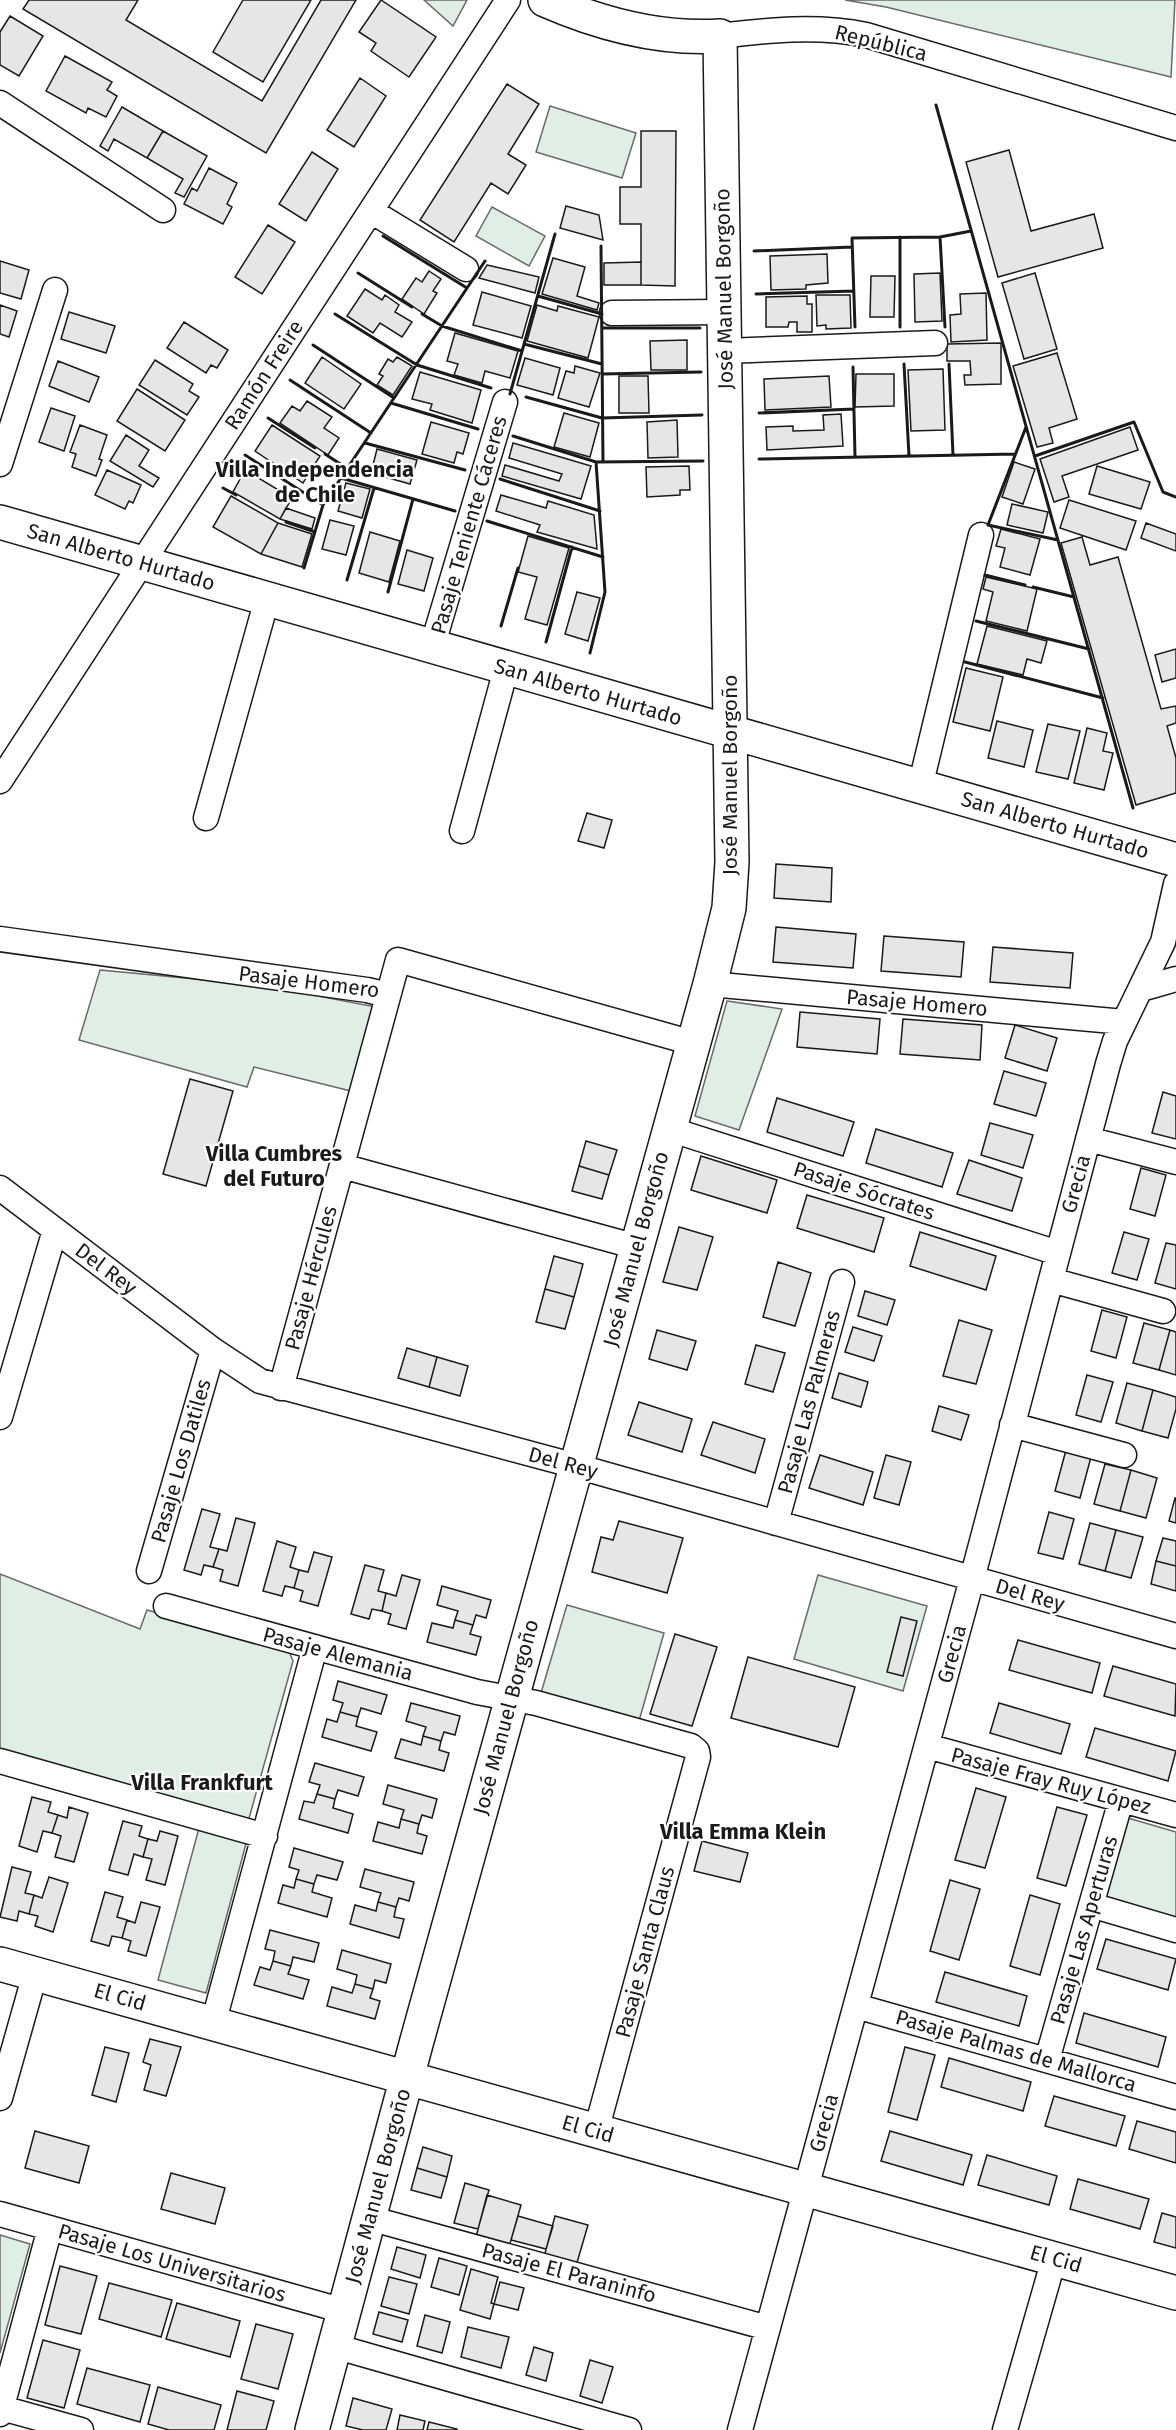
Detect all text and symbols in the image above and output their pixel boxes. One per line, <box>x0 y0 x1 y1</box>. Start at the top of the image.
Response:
street label: República <box>832 19 930 67</box>
street label: José Manuel Borgoño <box>709 188 739 390</box>
street label: Ramón Freire <box>219 315 309 435</box>
street label: Pasaje Teniente Cáceres <box>425 413 513 637</box>
district label: Villa Independencia de Chile <box>215 456 414 508</box>
street label: San Alberto Hurtado <box>24 518 218 596</box>
street label: San Alberto Hurtado <box>491 653 685 731</box>
street label: José Manuel Borgoño <box>717 674 743 876</box>
street label: San Alberto Hurtado <box>958 786 1152 864</box>
street label: Pasaje Homero <box>237 960 381 1004</box>
street label: Pasaje Homero <box>845 984 989 1022</box>
district label: Villa Cumbres del Futuro <box>205 1140 343 1192</box>
street label: José Manuel Borgoño <box>597 1148 675 1350</box>
street label: Grecia <box>1056 1152 1096 1216</box>
street label: Pasaje Sócrates <box>790 1156 938 1226</box>
street label: Pasaje Hércules <box>279 1203 343 1353</box>
street label: Del Rey <box>70 1237 143 1301</box>
street label: Pasaje Las Palmeras <box>772 1307 846 1497</box>
street label: Pasaje Los Datiles <box>145 1376 217 1546</box>
street label: Del Rey <box>525 1441 601 1485</box>
street label: Del Rey <box>992 1573 1068 1617</box>
street label: José Manuel Borgoño <box>467 1616 545 1818</box>
street label: Pasaje Alemania <box>260 1621 416 1687</box>
street label: Grecia <box>932 1622 972 1686</box>
street label: Pasaje Fray Ruy López <box>948 1742 1154 1820</box>
district label: Villa Frankfurt <box>130 1769 273 1796</box>
district label: Villa Emma Klein <box>659 1818 826 1845</box>
street label: Pasaje Las Aperturas <box>1045 1832 1123 2027</box>
street label: Pasaje Santa Claus <box>610 1863 680 2041</box>
street label: El Cid <box>91 1977 149 2017</box>
street label: Pasaje Palmas de Mallorca <box>893 2004 1139 2098</box>
street label: José Manuel Borgoño <box>339 2085 417 2287</box>
street label: Grecia <box>804 2091 844 2155</box>
street label: El Cid <box>559 2109 617 2149</box>
street label: Pasaje Los Universitarios <box>55 2218 289 2308</box>
street label: Pasaje El Paraninfo <box>479 2237 659 2309</box>
street label: El Cid <box>1027 2239 1085 2279</box>

